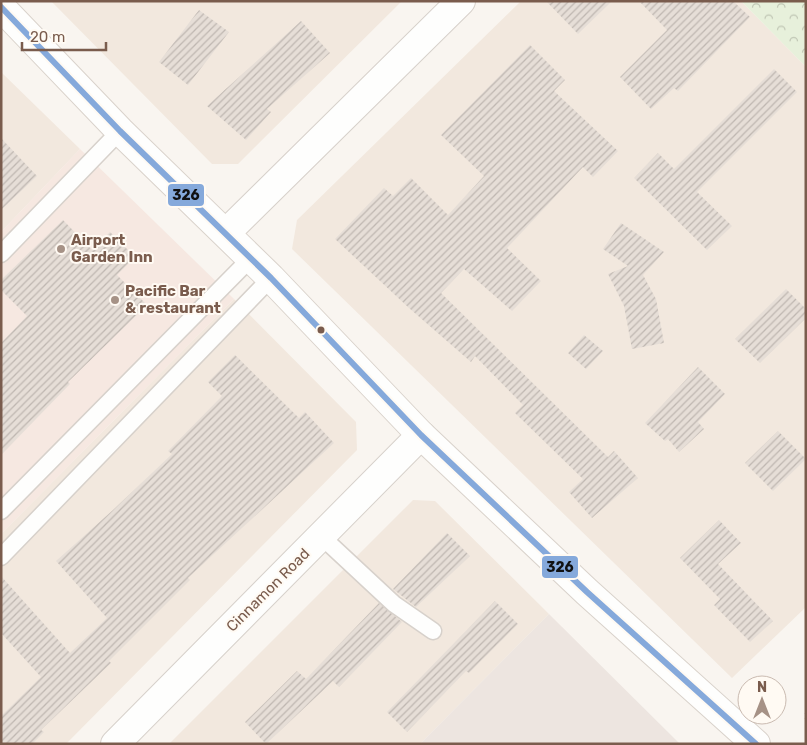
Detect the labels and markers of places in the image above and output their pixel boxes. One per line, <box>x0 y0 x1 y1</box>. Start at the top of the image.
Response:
place label: Airport Garden Inn <box>71 231 153 266</box>
marker: Airport Garden Inn <box>55 243 67 255</box>
place label: Pacific Bar & restaurant <box>125 282 221 317</box>
marker: Pacific Bar & restaurant <box>109 294 121 306</box>
unlabelled marker <box>316 325 326 335</box>

